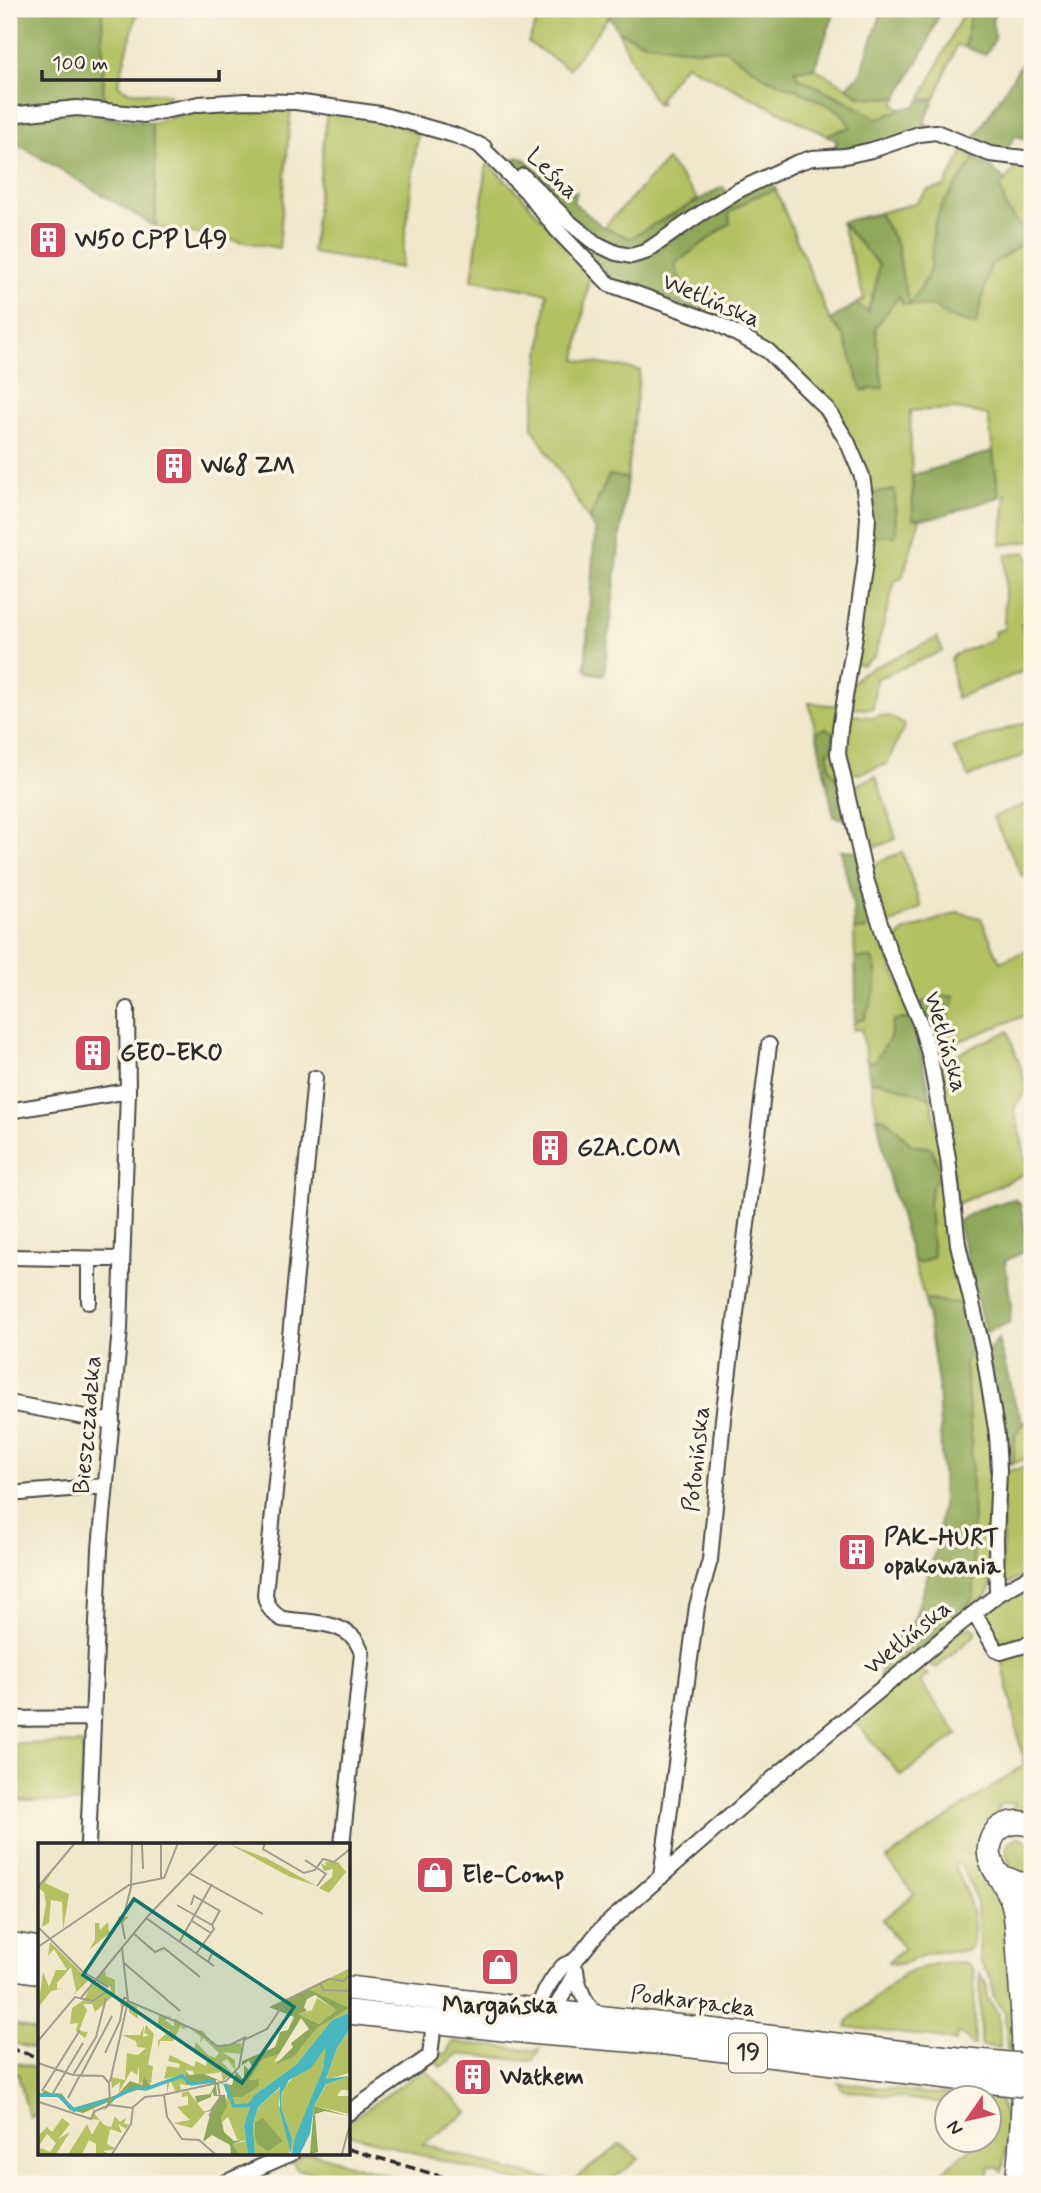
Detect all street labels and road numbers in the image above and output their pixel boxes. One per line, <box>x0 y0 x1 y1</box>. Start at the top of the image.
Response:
street label: Leśna <box>519 141 585 207</box>
street label: Wetlińska <box>657 266 765 336</box>
street label: Wetlińska <box>916 988 974 1096</box>
street label: Bieszczadzka <box>66 1354 110 1496</box>
street label: Połonińska <box>676 1405 718 1513</box>
street label: Wetlińska <box>858 1593 958 1683</box>
street label: Podkarpacka <box>629 1979 757 2025</box>
road number: 19 <box>729 2034 767 2072</box>

